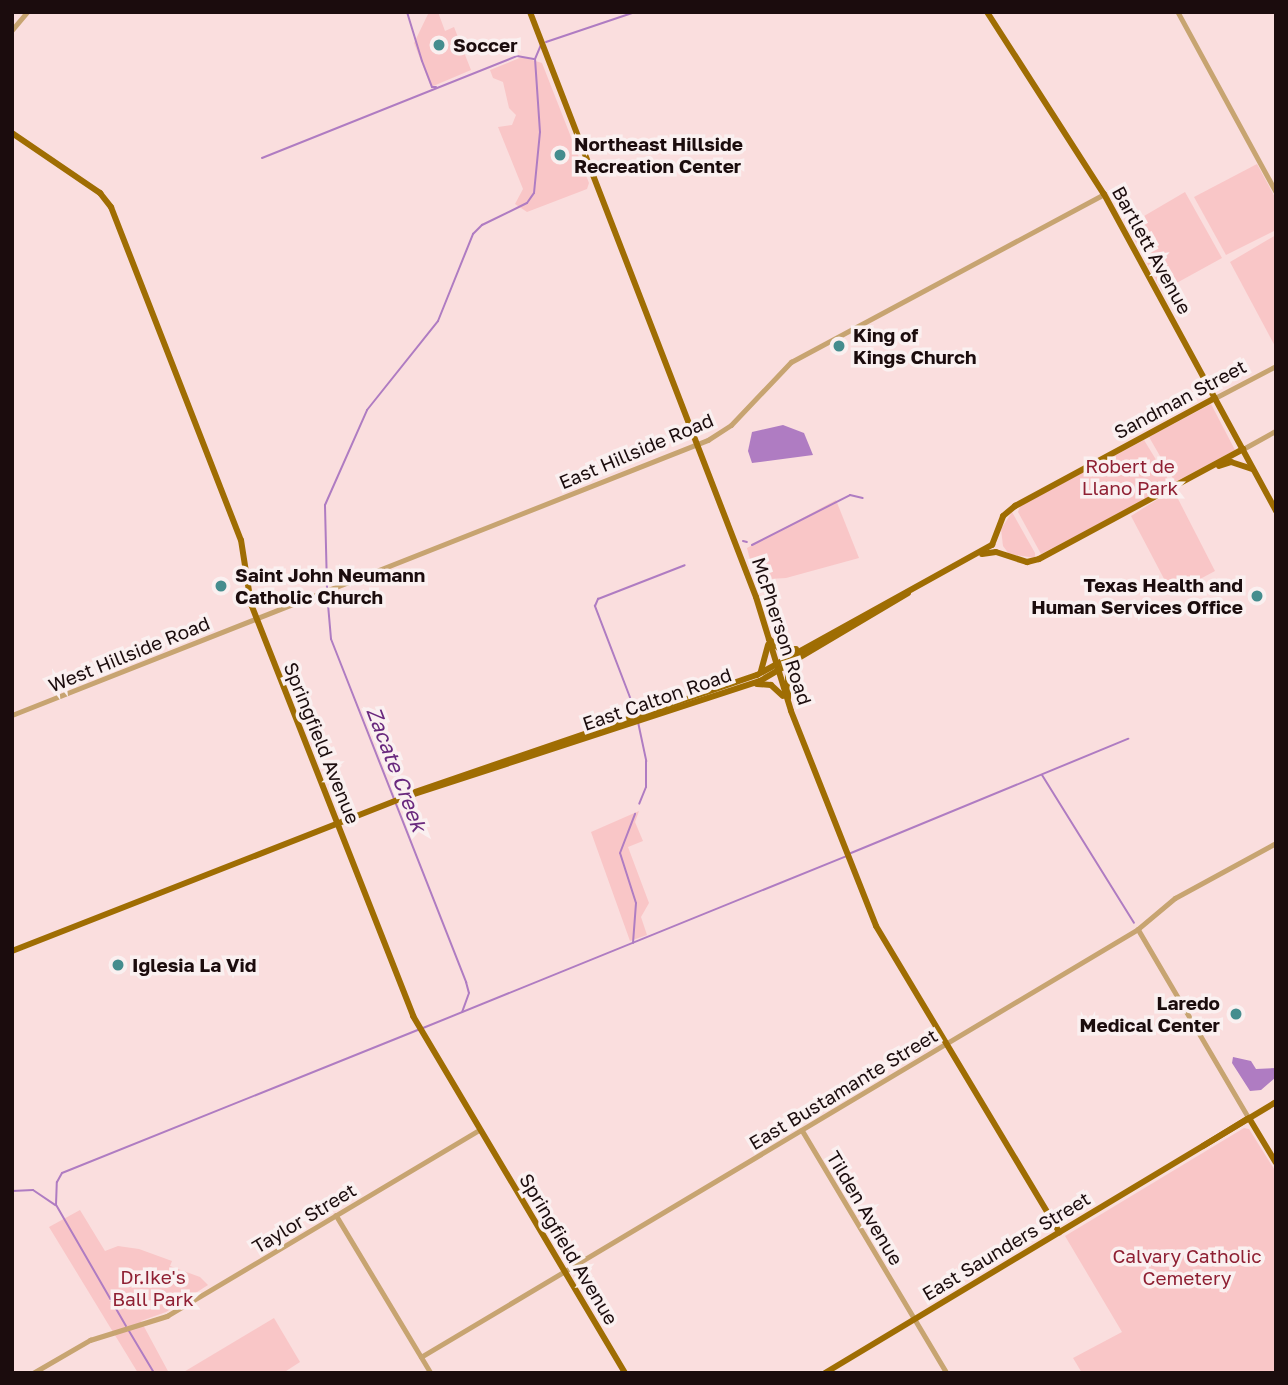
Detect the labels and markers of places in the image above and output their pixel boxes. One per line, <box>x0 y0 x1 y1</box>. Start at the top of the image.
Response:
place label: Soccer <box>453 34 518 56</box>
marker: Soccer <box>431 37 447 53</box>
place label: Northeast Hillside Recreation Center <box>574 133 743 177</box>
marker: Northeast Hillside Recreation Center <box>552 147 568 163</box>
place label: King of Kings Church <box>853 324 976 368</box>
marker: King of Kings Church <box>831 338 847 354</box>
place label: Saint John Neumann Catholic Church <box>235 564 425 608</box>
place label: Texas Health and Human Services Office <box>1031 574 1243 618</box>
marker: Saint John Neumann Catholic Church <box>213 578 229 594</box>
marker: Texas Health and Human Services Office <box>1249 588 1265 604</box>
place label: Iglesia La Vid <box>132 954 256 976</box>
marker: Iglesia La Vid <box>110 957 126 973</box>
place label: Laredo Medical Center <box>1080 992 1220 1036</box>
marker: Laredo Medical Center <box>1226 1004 1246 1024</box>

